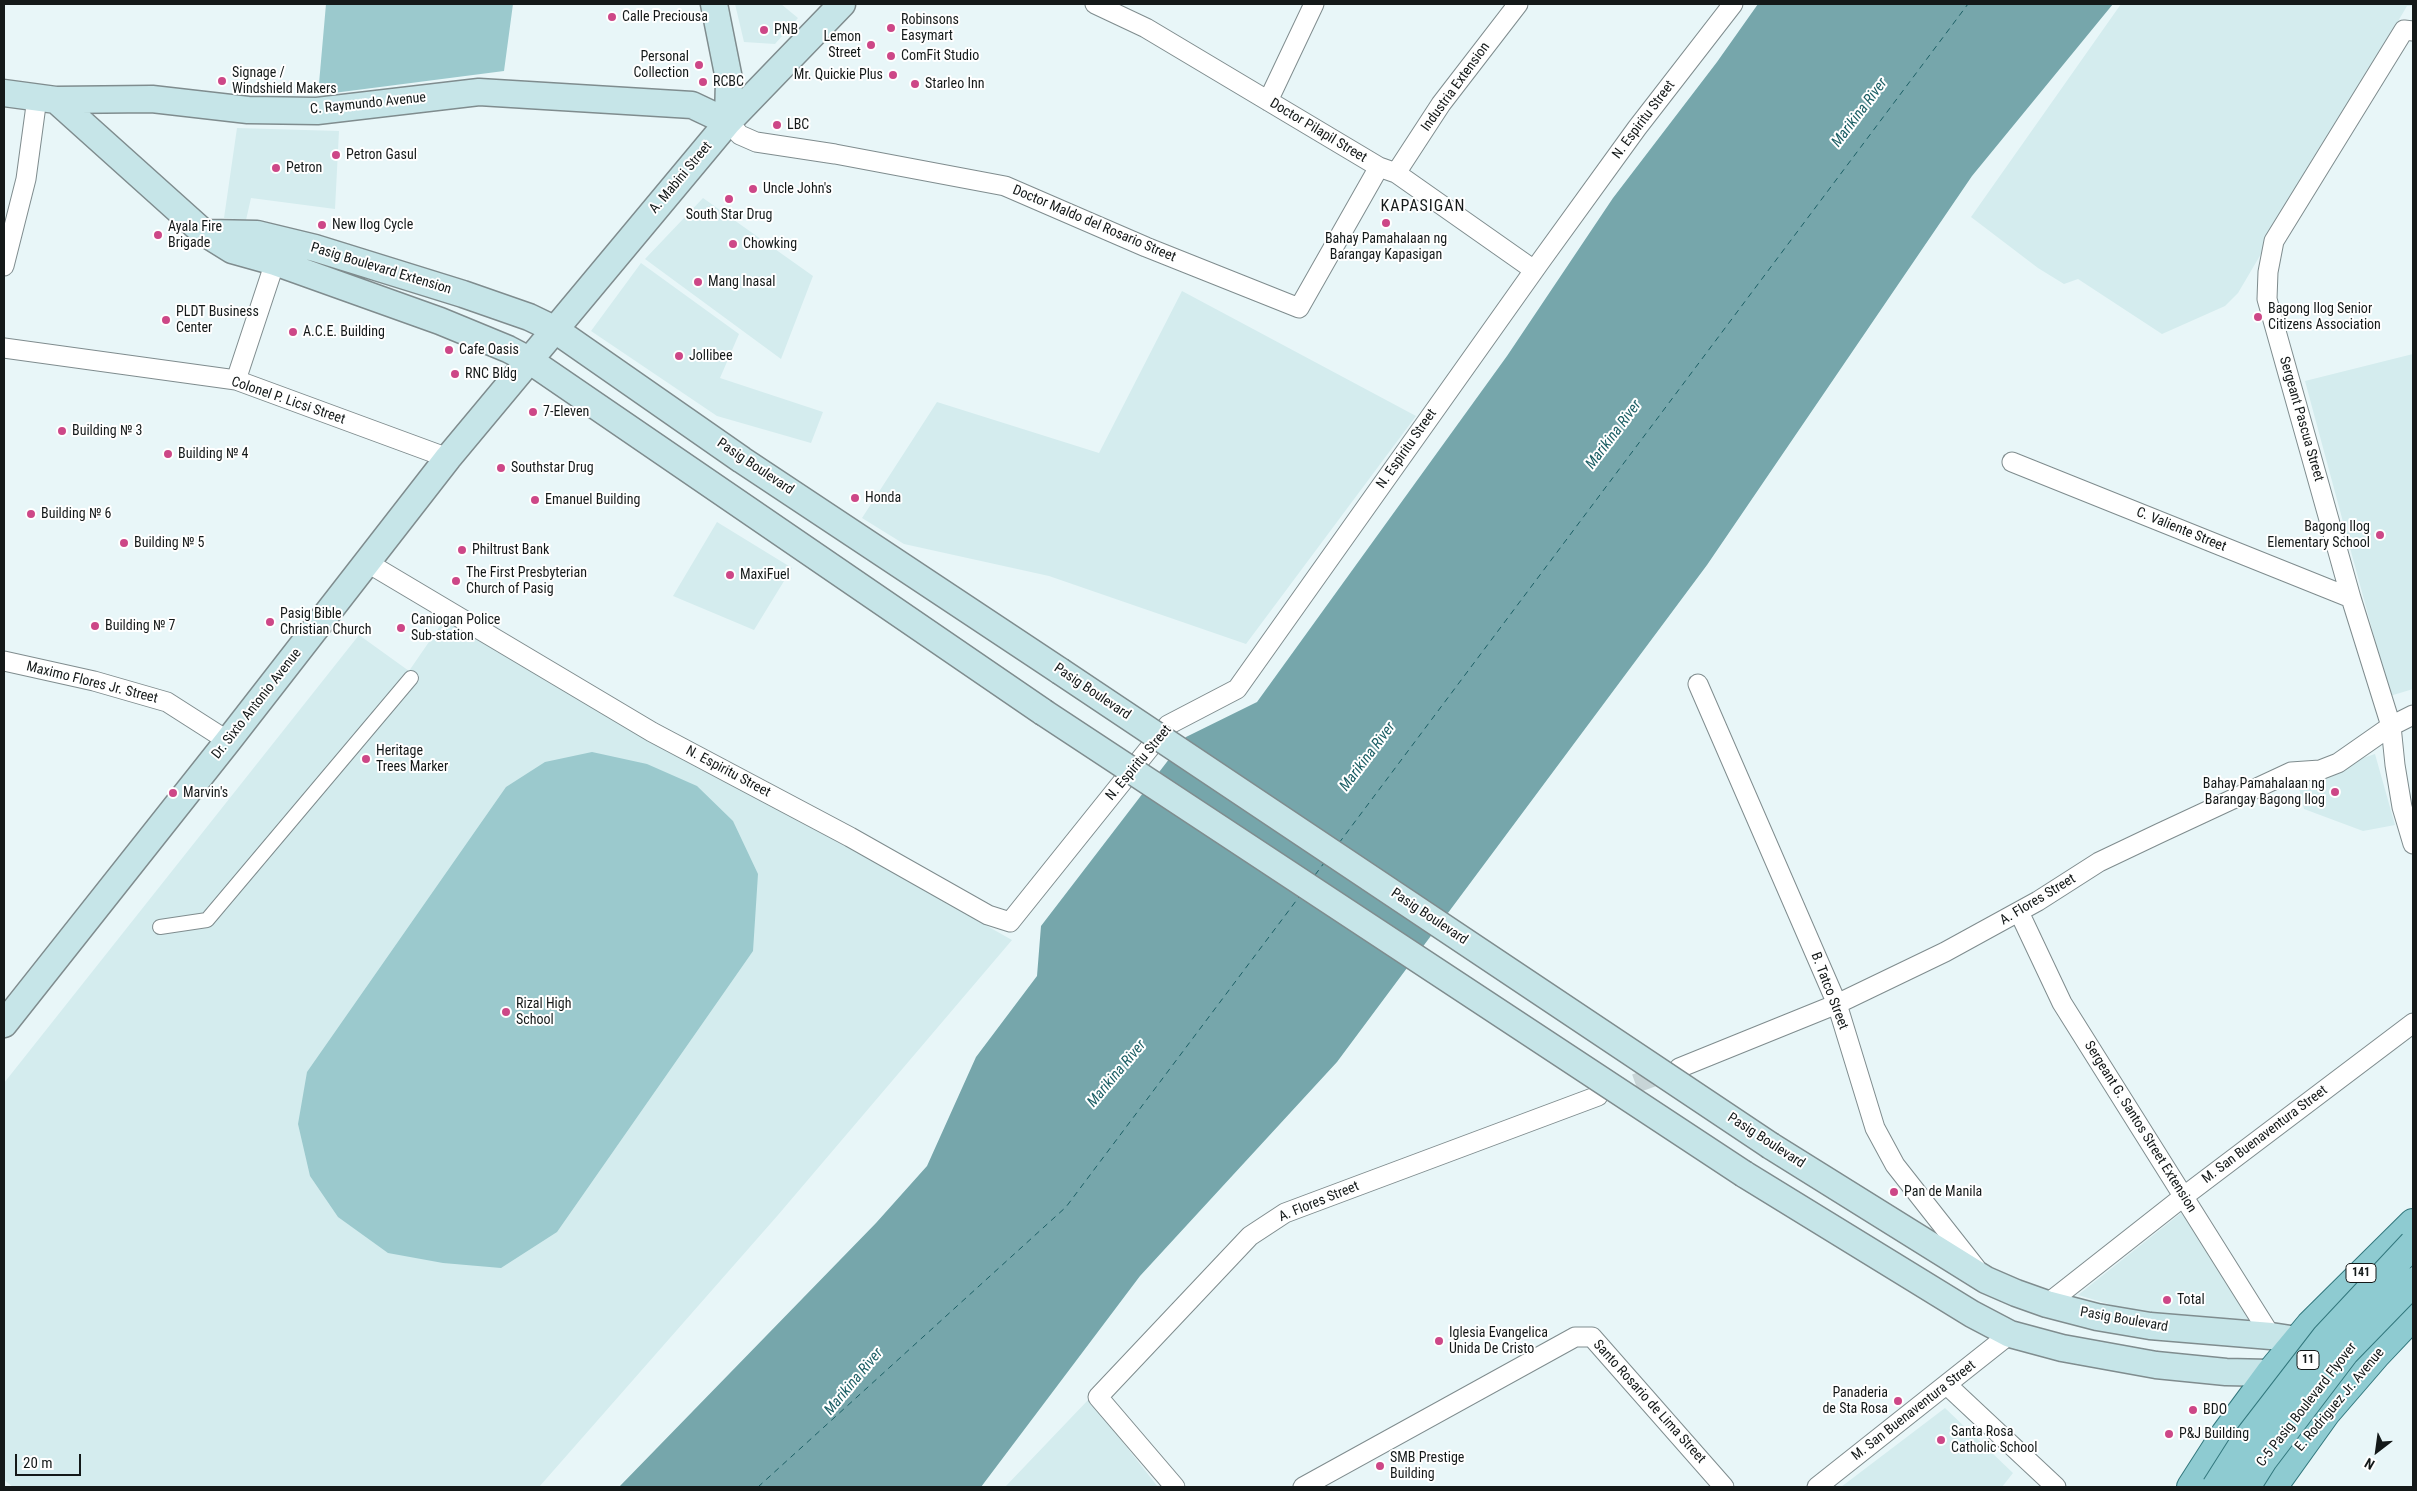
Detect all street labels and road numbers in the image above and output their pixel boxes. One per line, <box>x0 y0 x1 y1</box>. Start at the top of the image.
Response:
street label: Industria Extension <box>1418 39 1494 135</box>
street label: N. Espiritu Street <box>1609 78 1679 162</box>
street label: C. Raymundo Avenue <box>309 90 427 118</box>
street label: Doctor Pilapil Street <box>1266 95 1370 167</box>
street label: A. Mabini Street <box>646 139 716 217</box>
street label: Doctor Maldo del Rosario Street <box>1010 182 1178 266</box>
street label: Pasig Boulevard Extension <box>309 240 453 298</box>
street label: Sergeant Pascua Street <box>2275 355 2327 483</box>
street label: Colonel P. Licsi Street <box>229 374 347 428</box>
street label: N. Espiritu Street <box>1373 406 1441 492</box>
street label: Pasig Boulevard <box>713 435 797 499</box>
street label: C. Valiente Street <box>2134 504 2228 556</box>
street label: Dr. Sixto Antonio Avenue <box>209 645 305 763</box>
street label: Maximo Flores Jr. Street <box>25 659 159 707</box>
street label: Pasig Boulevard <box>1050 660 1134 724</box>
street label: N. Espiritu Street <box>1103 722 1175 804</box>
street label: N. Espiritu Street <box>683 743 773 801</box>
street label: A. Flores Street <box>1997 871 2079 929</box>
street label: Pasig Boulevard <box>1387 885 1471 949</box>
street label: B. Tatco Street <box>1807 950 1851 1032</box>
street label: Sergeant G. Santos Street Extension <box>2080 1038 2200 1216</box>
street label: M. San Buenaventura Street <box>2199 1082 2331 1188</box>
street label: Pasig Boulevard <box>1724 1110 1808 1172</box>
street label: A. Flores Street <box>1276 1178 1362 1226</box>
road number: 141 <box>2346 1264 2376 1282</box>
street label: Pasig Boulevard <box>2079 1304 2169 1336</box>
street label: Santo Rosario de Lima Street <box>1589 1337 1709 1467</box>
street label: C-5 Pasig Boulevard Flyover <box>2253 1340 2361 1470</box>
street label: E. Rodriguez Jr. Avenue <box>2292 1345 2388 1455</box>
road number: 11 <box>2297 1350 2319 1370</box>
street label: M. San Buenaventura Street <box>1849 1357 1979 1465</box>

